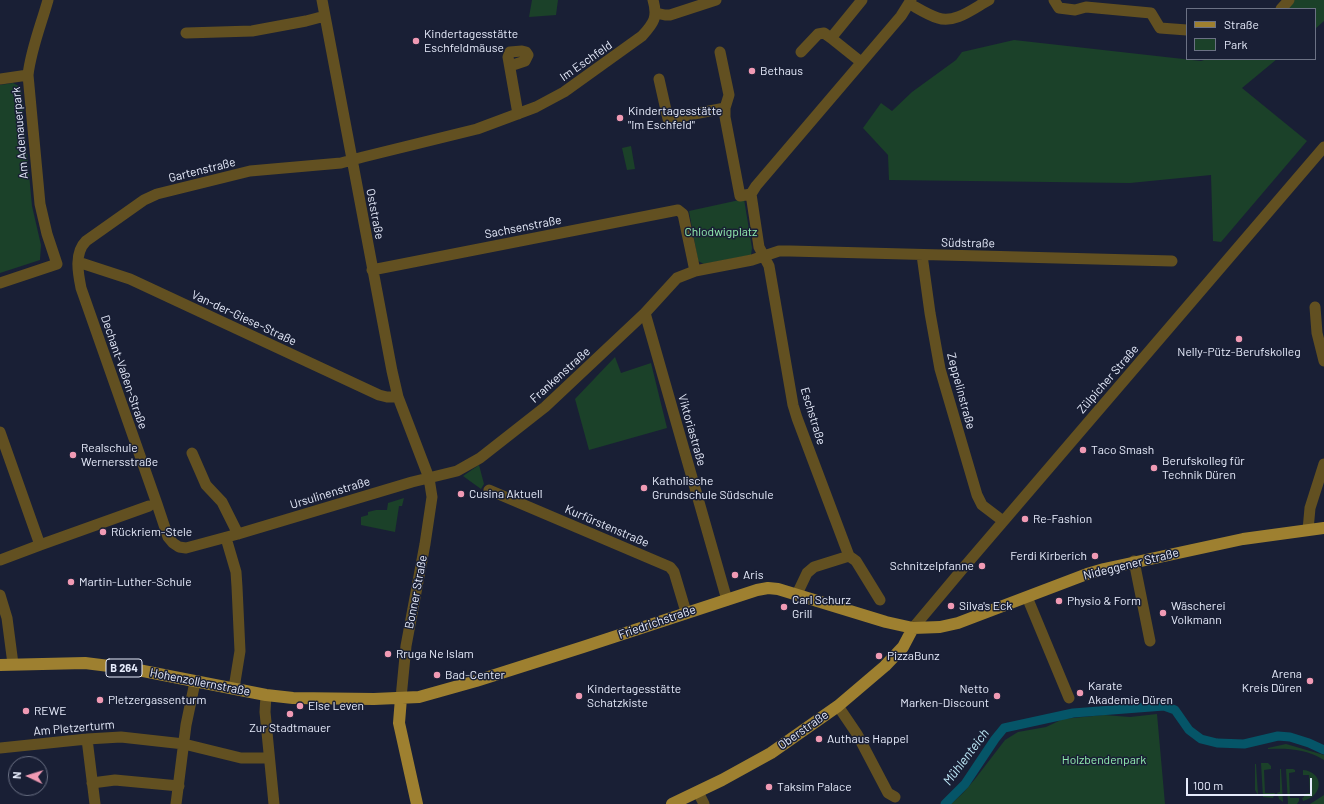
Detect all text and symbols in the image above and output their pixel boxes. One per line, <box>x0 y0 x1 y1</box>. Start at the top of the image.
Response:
legend <box>1186 8 1316 60</box>
text: Straße <box>1224 17 1259 31</box>
place label: Kindertagesstätte Eschfeldmäuse <box>424 27 518 55</box>
marker: Kindertagesstätte Eschfeldmäuse <box>411 36 421 46</box>
text: Park <box>1224 37 1248 51</box>
street label: Im Eschfeld <box>557 38 615 84</box>
place label: Bethaus <box>760 64 803 78</box>
marker: Bethaus <box>747 66 757 76</box>
street label: Am Adenauerpark <box>9 86 31 180</box>
place label: Kindertagesstätte "Im Eschfeld" <box>628 104 722 132</box>
marker: Kindertagesstätte "Im Eschfeld" <box>615 113 625 123</box>
street label: Gartenstraße <box>167 155 237 185</box>
street label: Oststraße <box>363 187 387 241</box>
street label: Sachsenstraße <box>483 212 563 242</box>
park label: Chlodwigplatz <box>685 225 757 239</box>
street label: Südstraße <box>941 235 995 251</box>
street label: Van-der-Giese-Straße <box>189 287 299 349</box>
street label: Dechant-Vaßen-Straße <box>98 313 150 431</box>
marker: Nelly-Pütz-Berufskolleg <box>1234 334 1244 344</box>
street label: Zülpicher Straße <box>1074 342 1142 416</box>
street label: Frankenstraße <box>527 344 593 406</box>
place label: Nelly-Pütz-Berufskolleg <box>1177 345 1301 359</box>
street label: Zeppelinstraße <box>944 351 978 431</box>
street label: Eschstraße <box>797 385 829 447</box>
street label: Viktoriastraße <box>675 392 709 468</box>
place label: Realschule Wernersstraße <box>81 441 158 469</box>
place label: Taco Smash <box>1091 443 1154 457</box>
marker: Taco Smash <box>1078 445 1088 455</box>
marker: Realschule Wernersstraße <box>68 450 78 460</box>
place label: Berufskolleg für Technik Düren <box>1162 454 1245 482</box>
marker: Berufskolleg für Technik Düren <box>1149 463 1159 473</box>
street label: Ursulinenstraße <box>288 474 372 512</box>
place label: Katholische Grundschule Südschule <box>652 474 774 502</box>
marker: Katholische Grundschule Südschule <box>639 483 649 493</box>
place label: Cusina Aktuell <box>469 487 543 501</box>
marker: Cusina Aktuell <box>456 489 466 499</box>
street label: Kurfürstenstraße <box>563 502 651 550</box>
place label: Re-Fashion <box>1033 512 1092 526</box>
marker: Re-Fashion <box>1020 514 1030 524</box>
place label: Rückriem-Stele <box>111 525 192 539</box>
marker: Rückriem-Stele <box>98 527 108 537</box>
street label: Nideggener Straße <box>1082 545 1180 583</box>
place label: Ferdi Kirberich <box>1010 549 1087 563</box>
marker: Ferdi Kirberich <box>1090 551 1100 561</box>
street label: Bonner Straße <box>402 554 430 630</box>
place label: Schnitzelpfanne <box>890 559 974 573</box>
marker: Schnitzelpfanne <box>977 561 987 571</box>
place label: Aris <box>743 568 763 582</box>
marker: Aris <box>730 570 740 580</box>
place label: Martin-Luther-Schule <box>79 575 192 589</box>
marker: Martin-Luther-Schule <box>66 577 76 587</box>
place label: Carl Schurz Grill <box>792 593 851 621</box>
place label: Physio & Form <box>1067 594 1141 608</box>
marker: Physio & Form <box>1054 596 1064 606</box>
place label: Silva's Eck <box>959 599 1012 613</box>
place label: Wäscherei Volkmann <box>1171 599 1226 627</box>
marker: Silva's Eck <box>946 601 956 611</box>
street label: Friedrichstraße <box>616 602 698 642</box>
marker: Carl Schurz Grill <box>779 602 789 612</box>
marker: Wäscherei Volkmann <box>1158 608 1168 618</box>
place label: Rruga Ne Islam <box>396 647 474 661</box>
marker: Rruga Ne Islam <box>383 649 393 659</box>
place label: PizzaBunz <box>887 649 940 663</box>
marker: PizzaBunz <box>874 651 884 661</box>
road number: B 264 <box>106 659 142 677</box>
street label: Hohenzollernstraße <box>149 665 251 699</box>
place label: Arena Kreis Düren <box>1242 667 1302 695</box>
place label: Bad-Center <box>445 668 505 682</box>
marker: Bad-Center <box>432 670 442 680</box>
marker: Arena Kreis Düren <box>1305 676 1315 686</box>
place label: Karate Akademie Düren <box>1088 679 1173 707</box>
place label: Kindertagesstätte Schatzkiste <box>587 682 681 710</box>
place label: Netto Marken-Discount <box>900 682 989 710</box>
marker: Karate Akademie Düren <box>1075 688 1085 698</box>
marker: Kindertagesstätte Schatzkiste <box>574 691 584 701</box>
marker: Netto Marken-Discount <box>992 691 1002 701</box>
place label: Pletzergassenturm <box>108 693 206 707</box>
marker: Pletzergassenturm <box>95 695 105 705</box>
place label: Else Leven <box>308 699 364 713</box>
marker: Else Leven <box>295 701 305 711</box>
place label: REWE <box>34 704 66 718</box>
marker: REWE <box>21 706 31 716</box>
street label: Oberstraße <box>775 707 831 753</box>
marker: Zur Stadtmauer <box>285 709 295 719</box>
street label: Am Pletzerturm <box>33 717 115 739</box>
place label: Zur Stadtmauer <box>249 721 331 735</box>
water label: Mühlenteich <box>940 726 992 788</box>
place label: Authaus Happel <box>827 732 909 746</box>
marker: Authaus Happel <box>814 734 824 744</box>
park label: Holzbendenpark <box>1062 753 1146 767</box>
north arrow <box>8 756 48 796</box>
scale bar <box>1188 770 1314 796</box>
text: N <box>10 771 23 779</box>
text: 100 m <box>1193 778 1223 792</box>
place label: Taksim Palace <box>777 780 852 794</box>
marker: Taksim Palace <box>764 782 774 792</box>

